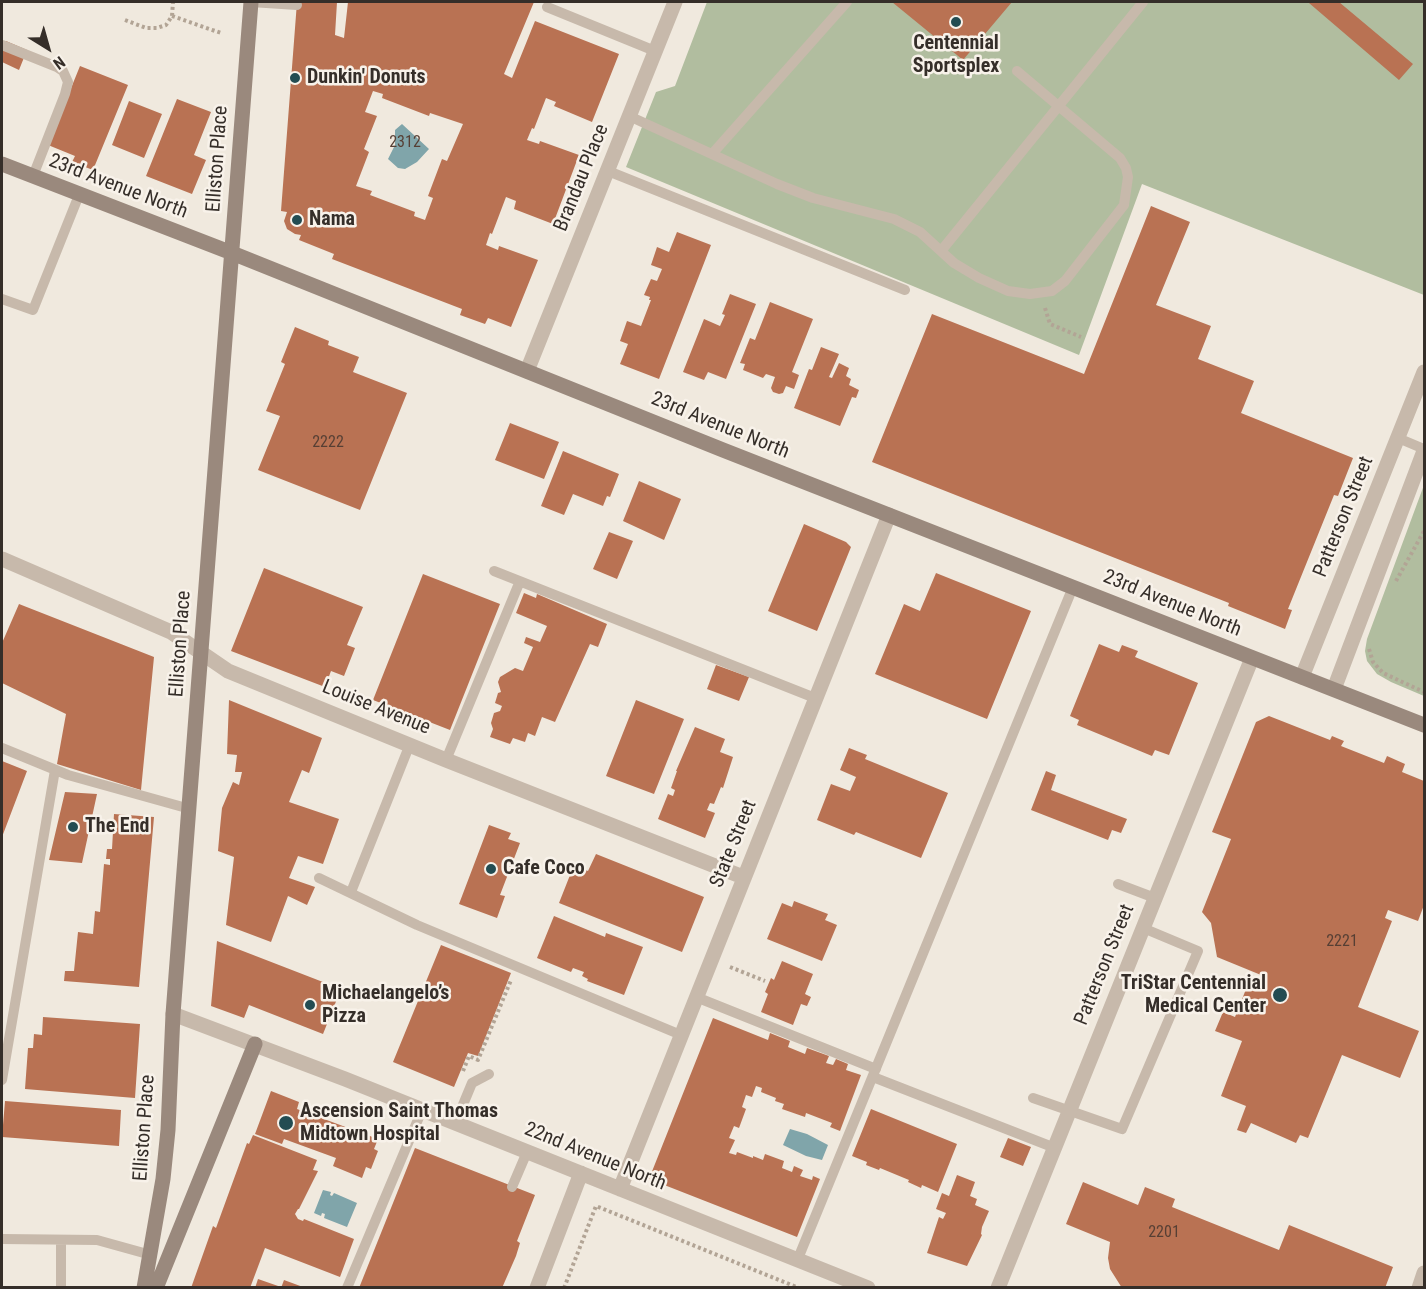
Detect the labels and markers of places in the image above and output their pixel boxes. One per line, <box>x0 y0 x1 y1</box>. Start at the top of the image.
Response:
marker: Centennial Sportsplex <box>949 15 963 29</box>
place label: Centennial Sportsplex <box>913 32 999 79</box>
place label: Dunkin' Donuts <box>307 66 426 90</box>
marker: Dunkin' Donuts <box>288 71 302 85</box>
place label: Nama <box>309 208 355 232</box>
marker: Nama <box>290 213 304 227</box>
place label: The End <box>85 815 149 839</box>
marker: The End <box>66 820 80 834</box>
place label: Cafe Coco <box>503 857 585 881</box>
marker: Cafe Coco <box>484 862 498 876</box>
place label: TriStar Centennial Medical Center <box>1121 972 1266 1019</box>
place label: Michaelangelo’s Pizza <box>322 982 449 1029</box>
marker: TriStar Centennial Medical Center <box>1271 986 1289 1004</box>
marker: Michaelangelo’s Pizza <box>303 998 317 1012</box>
place label: Ascension Saint Thomas Midtown Hospital <box>300 1100 498 1147</box>
marker: Ascension Saint Thomas Midtown Hospital <box>277 1114 295 1132</box>

